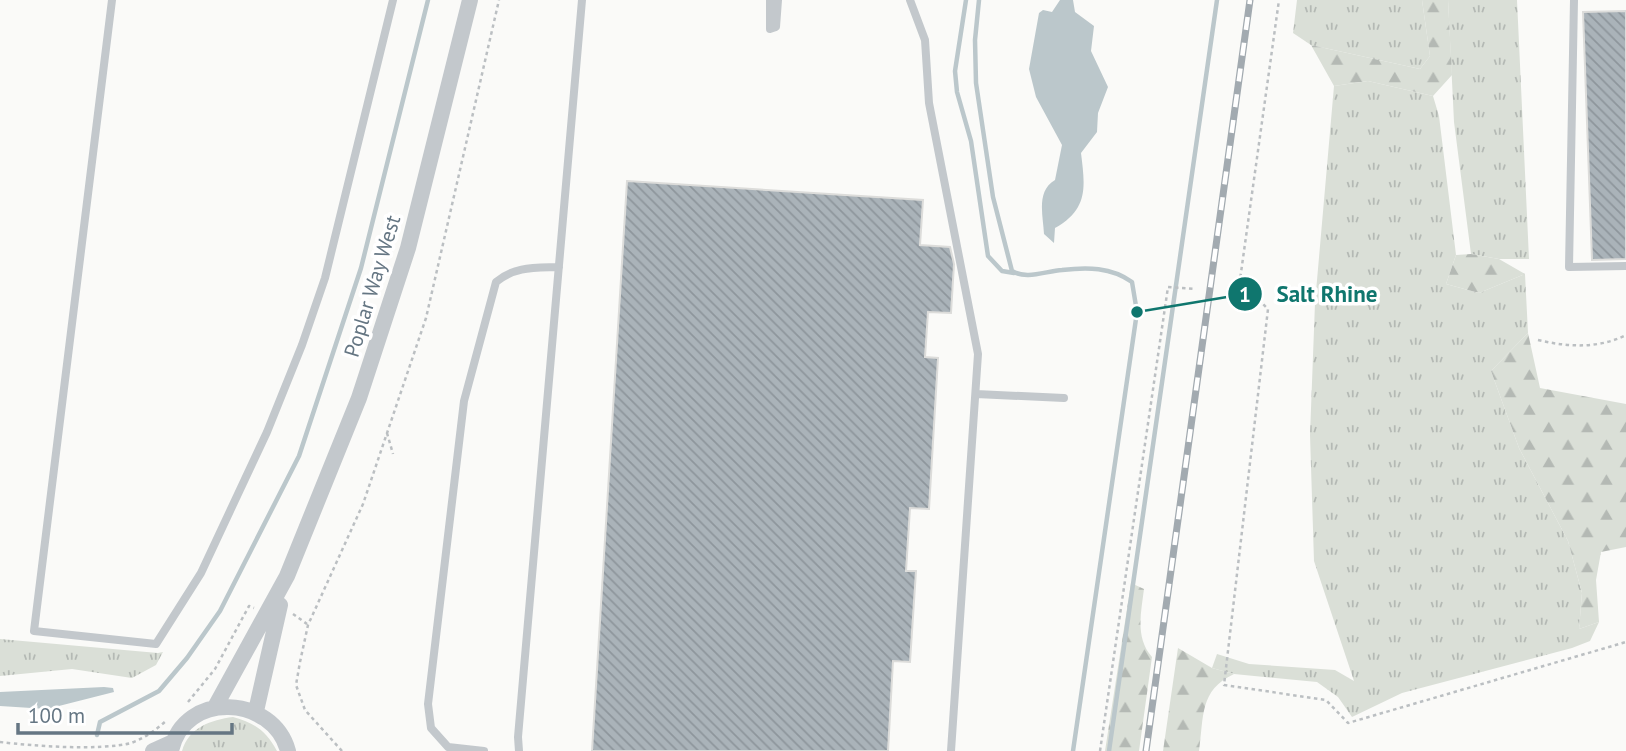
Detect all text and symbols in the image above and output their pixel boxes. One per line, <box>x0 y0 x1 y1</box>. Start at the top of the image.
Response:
street label: Poplar Way West <box>338 212 406 360</box>
callout: Salt Rhine <box>1228 272 1392 316</box>
text: Salt Rhine <box>1277 279 1378 308</box>
text: 1 <box>1239 281 1251 308</box>
scale bar <box>18 692 231 736</box>
text: 100 m <box>28 702 85 729</box>

